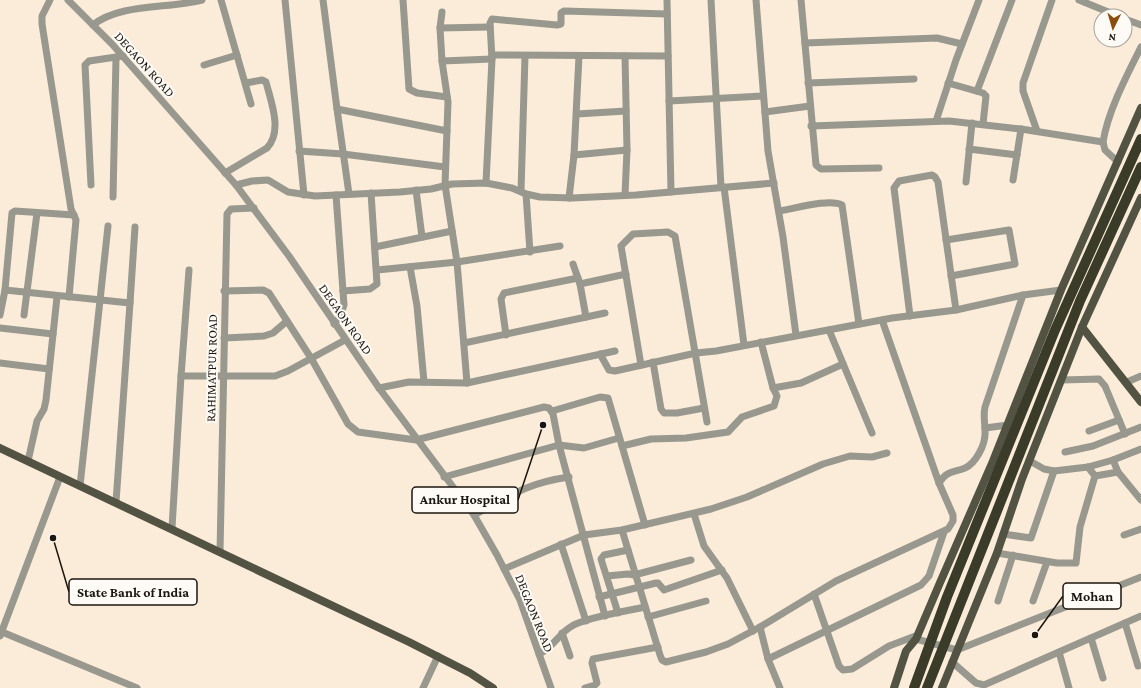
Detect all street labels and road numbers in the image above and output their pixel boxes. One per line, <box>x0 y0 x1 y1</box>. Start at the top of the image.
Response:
street label: DEGAON ROAD <box>111 29 178 100</box>
street label: DEGAON ROAD <box>316 281 375 357</box>
street label: RAHIMATPUR ROAD <box>203 314 220 422</box>
street label: DEGAON ROAD <box>512 572 557 654</box>

